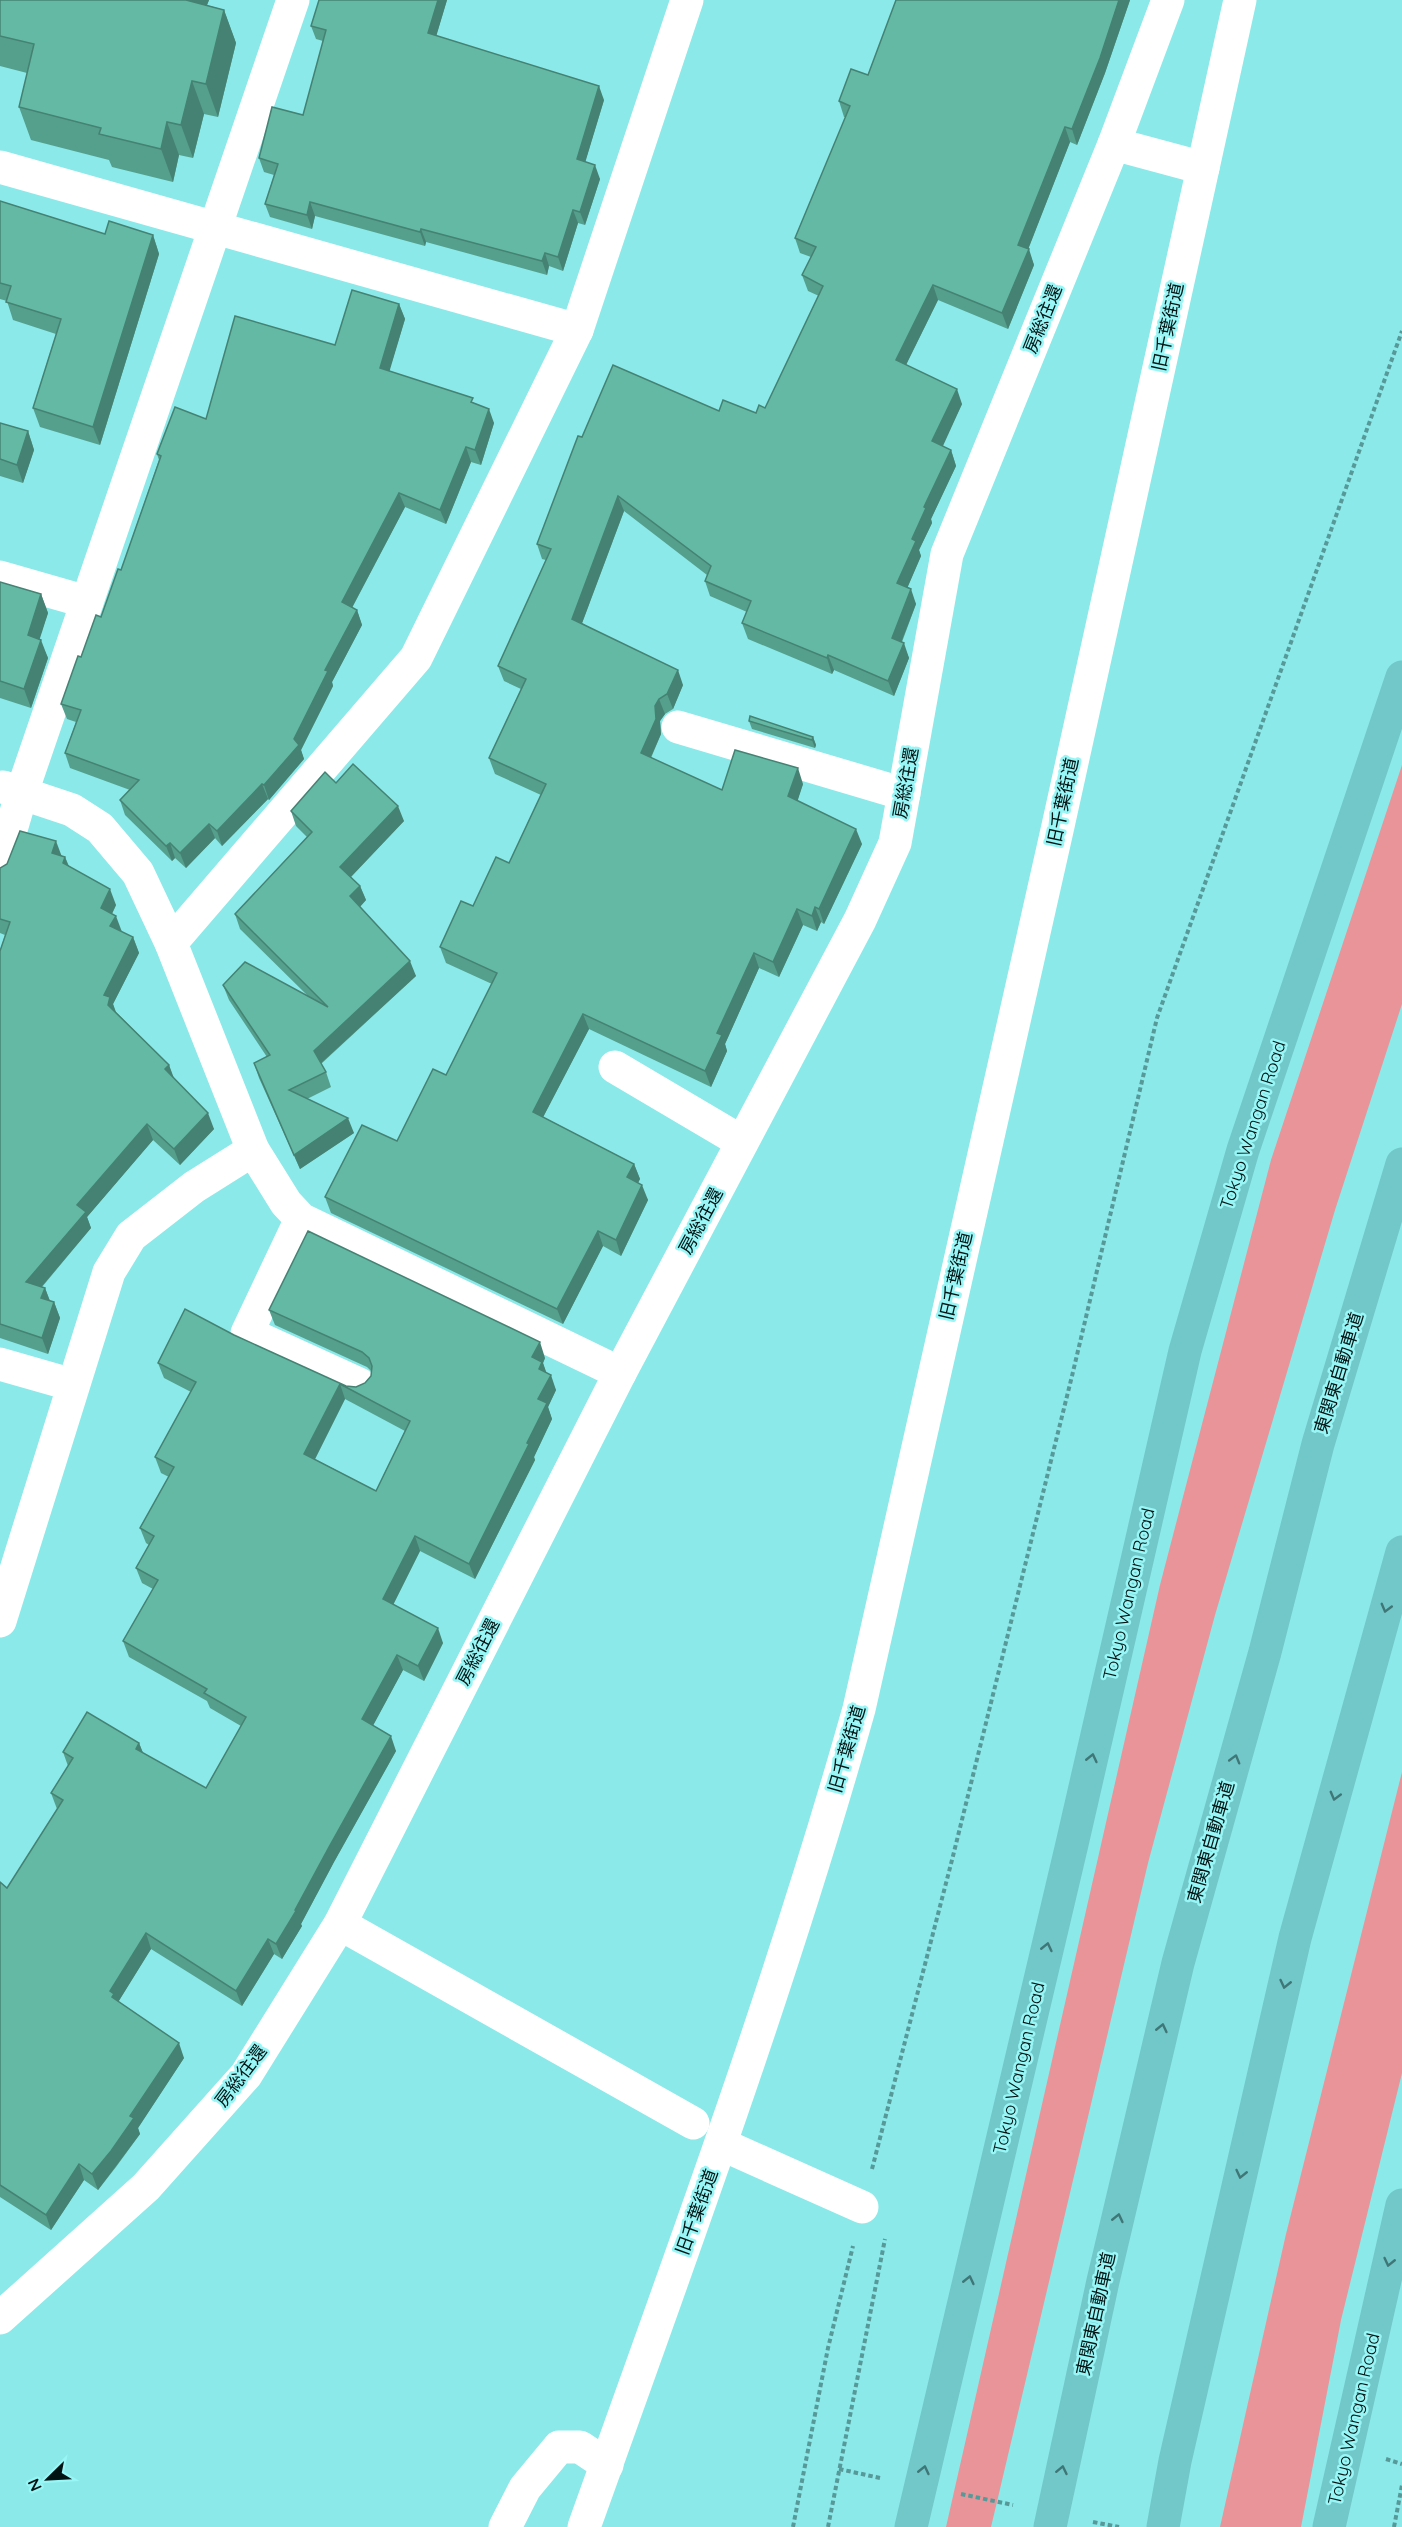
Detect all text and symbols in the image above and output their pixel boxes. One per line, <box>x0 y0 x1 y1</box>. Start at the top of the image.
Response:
street label: 旧千葉街道 <box>1147 280 1188 373</box>
street label: 房総往還 <box>1018 281 1067 356</box>
street label: 房総往還 <box>888 745 923 820</box>
street label: 旧千葉街道 <box>1042 755 1083 848</box>
street label: Tokyo Wangan Road <box>1214 1038 1291 1212</box>
street label: 房総往還 <box>674 1184 728 1258</box>
street label: 旧千葉街道 <box>934 1229 977 1322</box>
street label: 東関東自動車道 <box>1309 1309 1368 1436</box>
street label: Tokyo Wangan Road <box>1098 1506 1159 1682</box>
one-way arrow <box>1381 1603 1394 1613</box>
street label: 房総往還 <box>451 1614 504 1689</box>
street label: 旧千葉街道 <box>823 1702 870 1795</box>
one-way arrow <box>1084 1753 1097 1763</box>
one-way arrow <box>1228 1754 1240 1765</box>
street label: 東関東自動車道 <box>1182 1778 1239 1906</box>
one-way arrow <box>1329 1791 1342 1801</box>
one-way arrow <box>1040 1943 1053 1953</box>
one-way arrow <box>1279 1979 1292 1989</box>
street label: Tokyo Wangan Road <box>988 1980 1049 2156</box>
one-way arrow <box>1155 2023 1168 2033</box>
street label: 房総往還 <box>210 2040 271 2111</box>
street label: 旧千葉街道 <box>670 2166 723 2258</box>
one-way arrow <box>1235 2169 1248 2179</box>
one-way arrow <box>1110 2213 1123 2223</box>
street label: 東関東自動車道 <box>1071 2250 1120 2378</box>
one-way arrow <box>1383 2257 1396 2267</box>
one-way arrow <box>961 2276 974 2286</box>
street label: Tokyo Wangan Road <box>1323 2331 1384 2507</box>
north arrow <box>18 2449 78 2509</box>
one-way arrow <box>917 2465 930 2475</box>
one-way arrow <box>1055 2465 1068 2475</box>
text: N <box>23 2476 46 2495</box>

